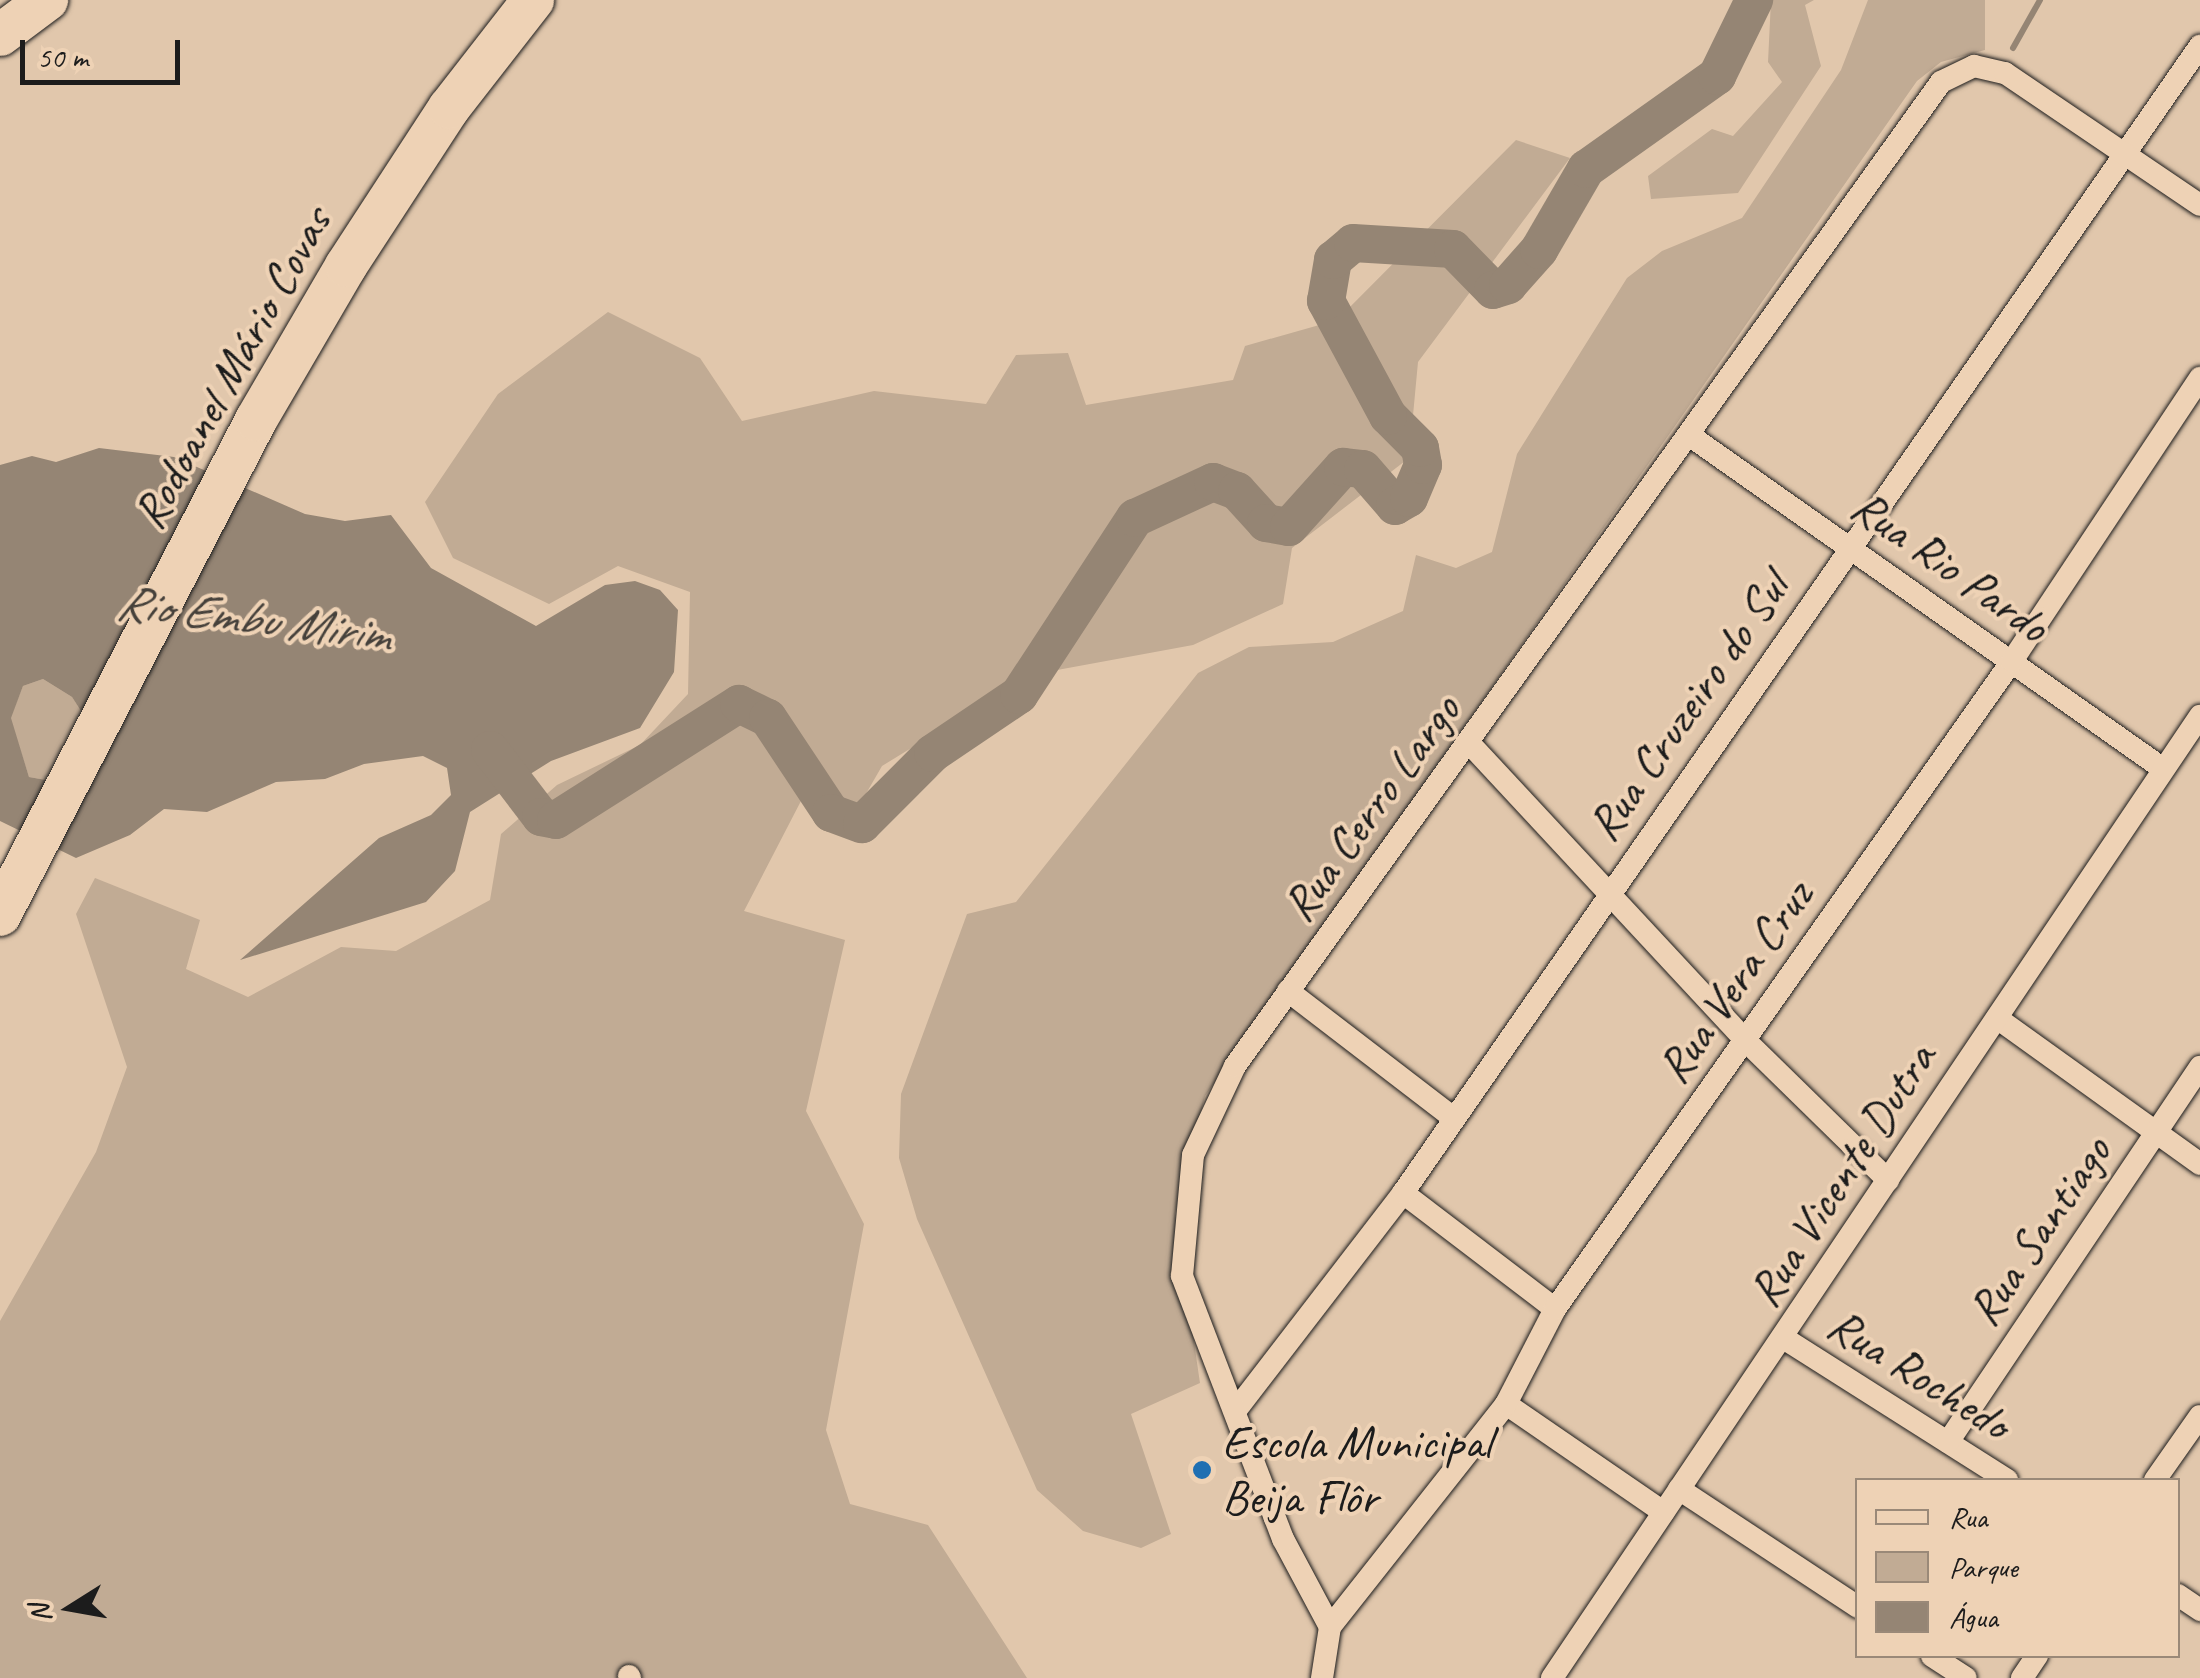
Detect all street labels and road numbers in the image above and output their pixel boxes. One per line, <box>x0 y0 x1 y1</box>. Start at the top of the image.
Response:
street label: Rodoanel Mário Covas <box>120 198 344 538</box>
street label: Rua Rio Pardo <box>1839 476 2061 656</box>
street label: Rua Cruzeiro do Sul <box>1575 563 1801 851</box>
street label: Rua Cerro Largo <box>1269 683 1473 933</box>
street label: Rua Vera Cruz <box>1645 871 1825 1093</box>
street label: Rua Vicente Dutra <box>1736 1033 1948 1317</box>
street label: Rua Santiago <box>1954 1125 2124 1337</box>
street label: Rua Rochedo <box>1817 1295 2021 1453</box>

